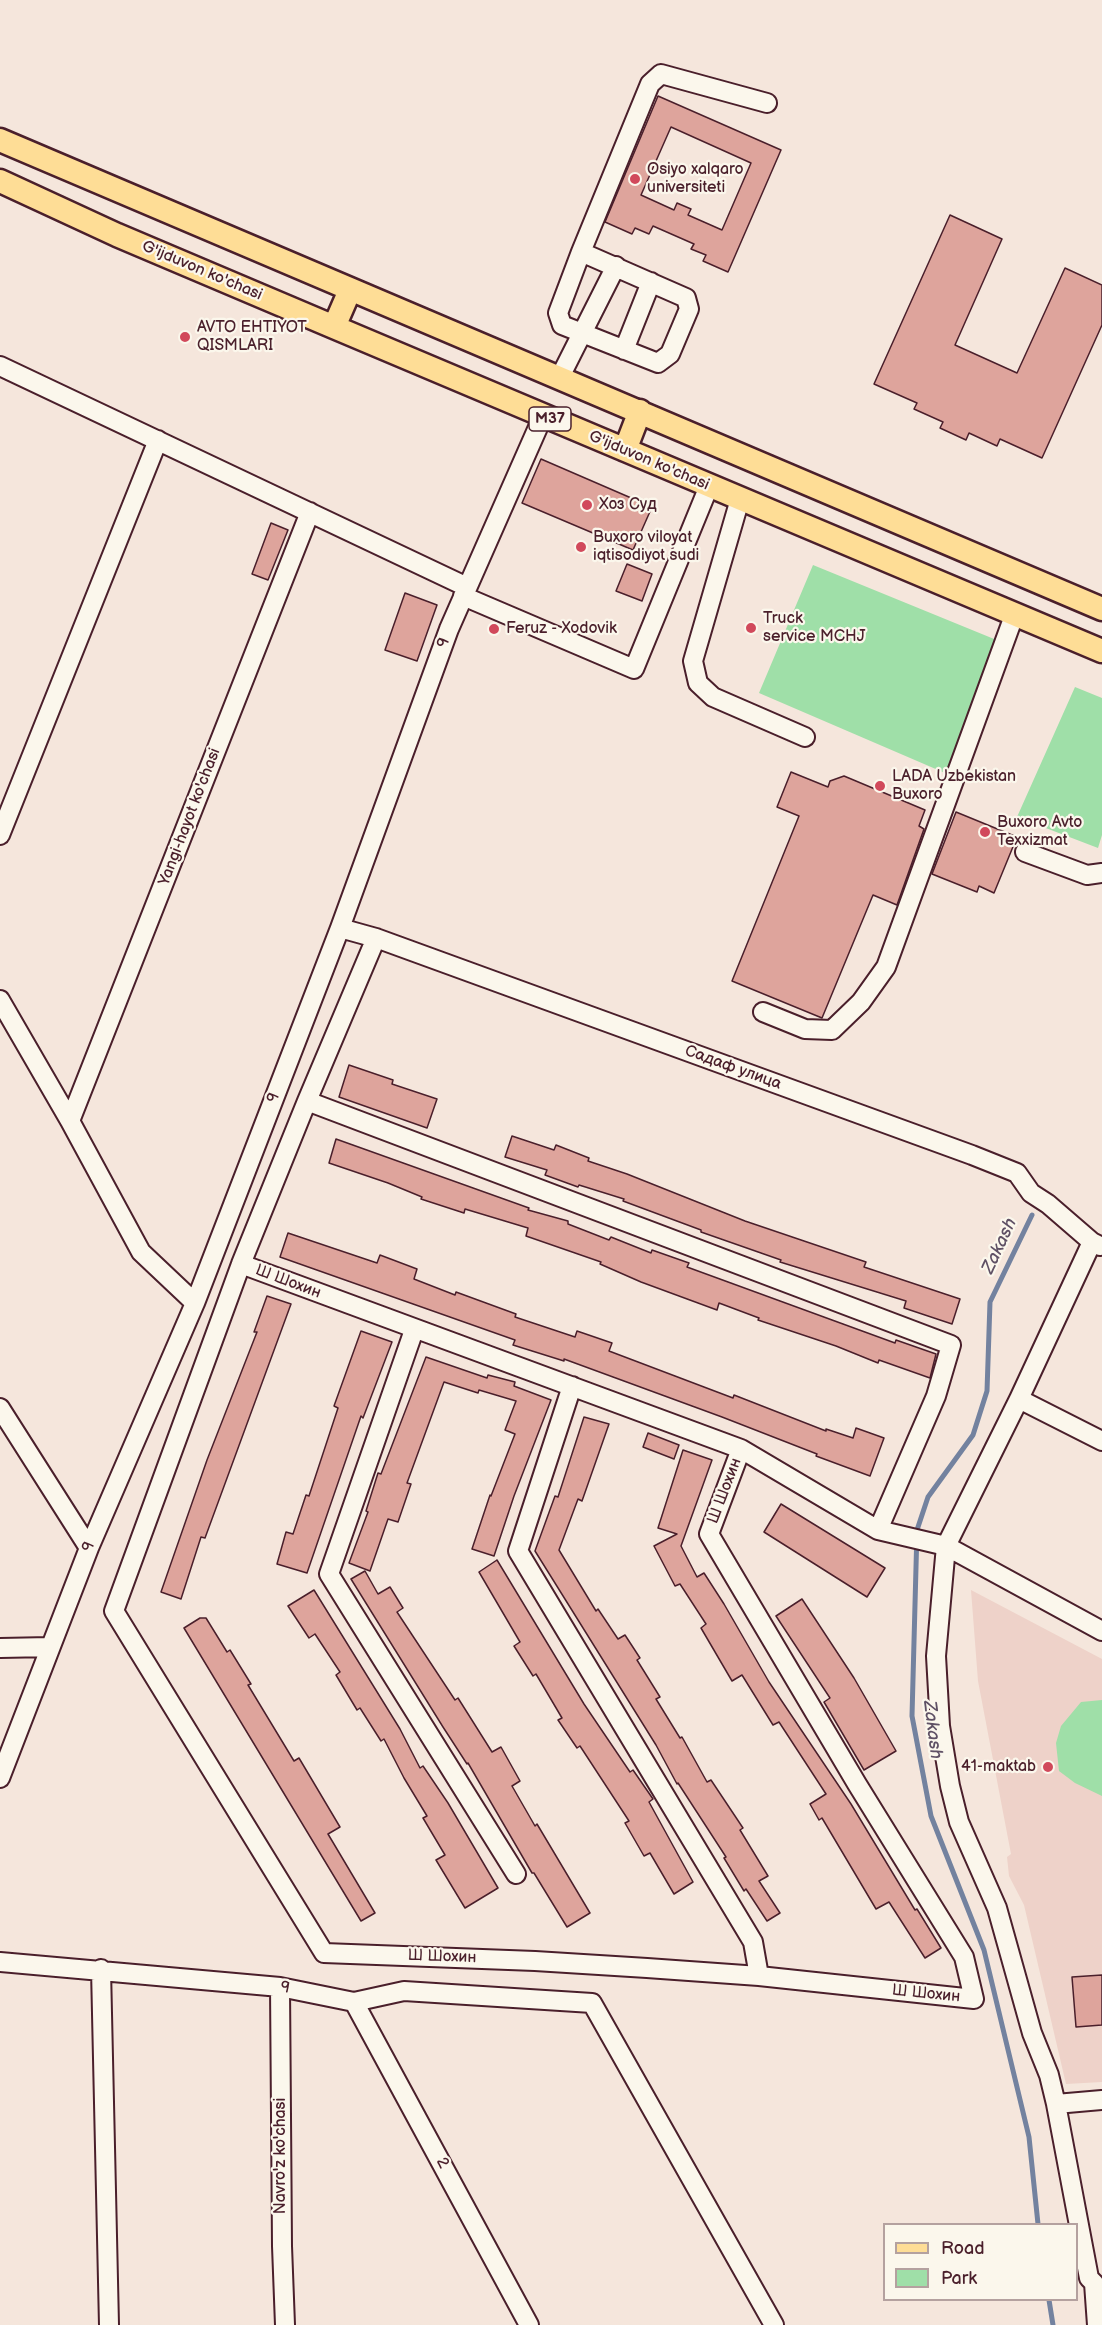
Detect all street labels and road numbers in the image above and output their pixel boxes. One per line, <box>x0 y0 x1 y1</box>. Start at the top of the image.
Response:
street label: G'ijduvon ko'chasi <box>139 237 265 305</box>
road number: M37 <box>529 407 571 431</box>
street label: G'ijduvon ko'chasi <box>586 427 712 495</box>
street label: 9 <box>433 635 455 651</box>
street label: Yangi-hayot ko'chasi <box>155 746 225 888</box>
street label: Садаф улица <box>682 1042 784 1094</box>
street label: 9 <box>263 1090 285 1106</box>
street label: Ш Шохин <box>253 1261 323 1303</box>
street label: Ш Шохин <box>704 1456 746 1526</box>
street label: 9 <box>78 1539 100 1555</box>
street label: Ш Шохин <box>407 1946 477 1968</box>
street label: 9 <box>279 1978 291 1998</box>
street label: Ш Шохин <box>891 1981 961 2007</box>
street label: Navro'z ko'chasi <box>271 2098 291 2214</box>
street label: 2 <box>431 2154 453 2172</box>

